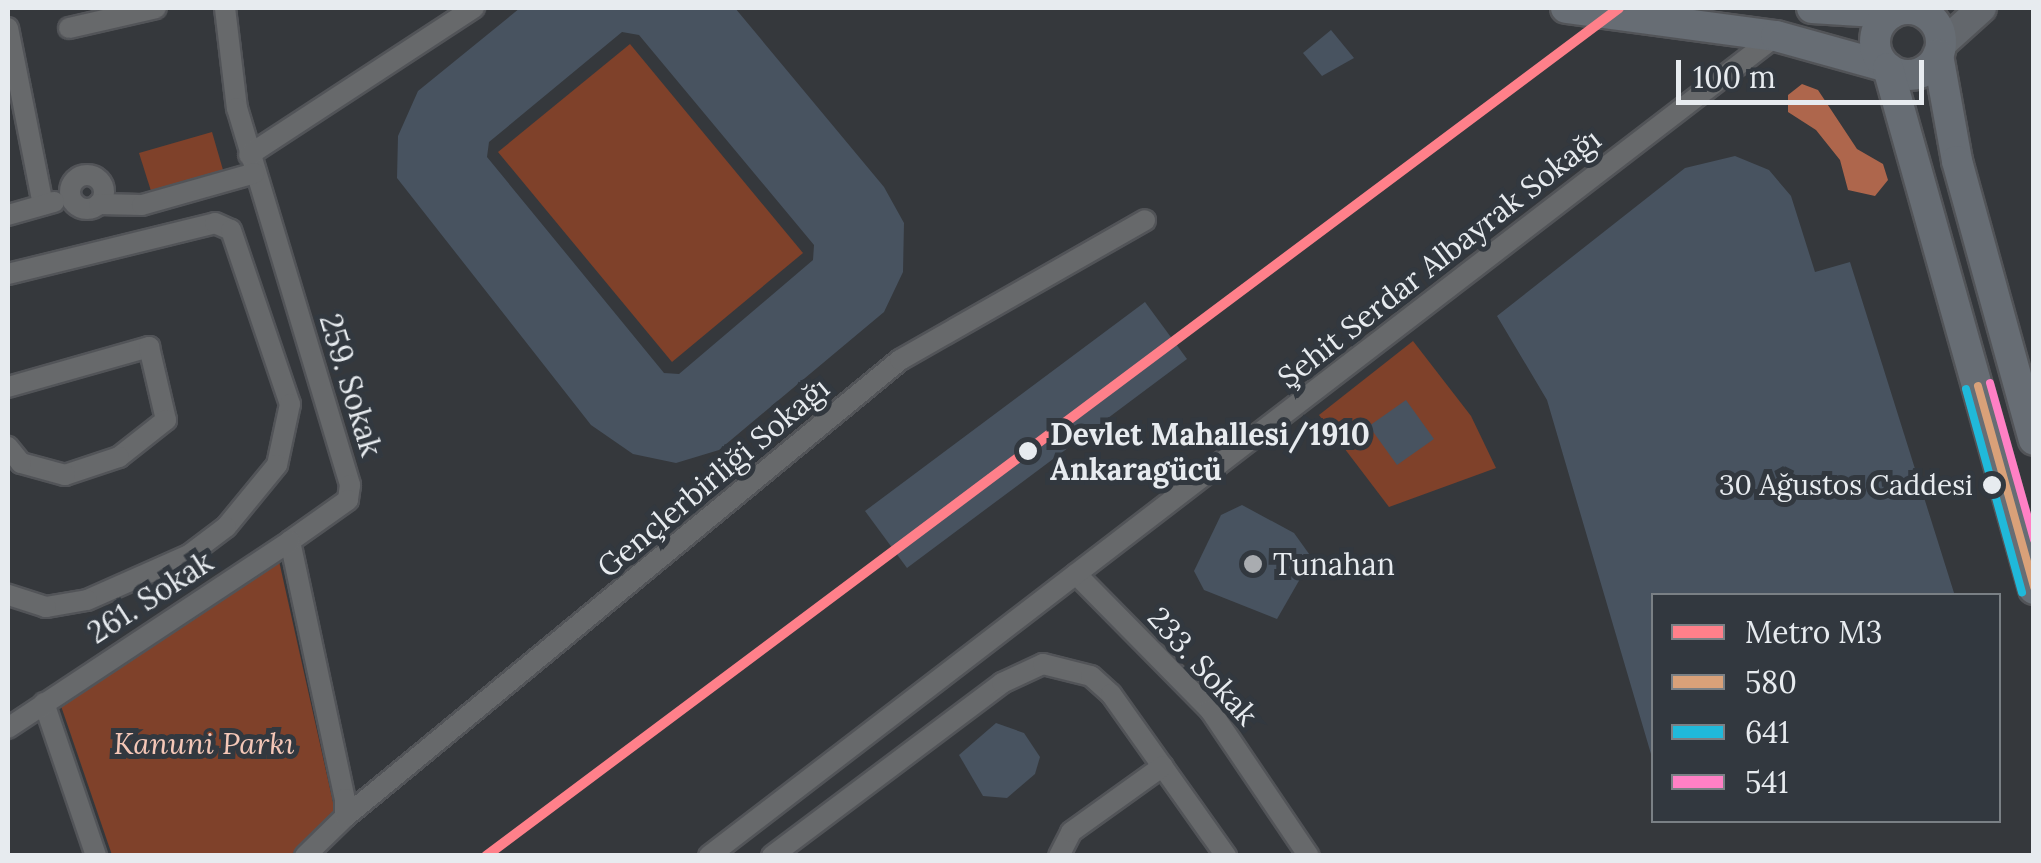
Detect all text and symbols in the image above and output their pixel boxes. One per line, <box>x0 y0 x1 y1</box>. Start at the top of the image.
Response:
scale bar <box>1681 40 1928 102</box>
text: 100 m <box>1693 58 1776 96</box>
street label: Şehit Serdar Albayrak Sokağı <box>1270 121 1608 395</box>
street label: 259. Sokak <box>312 310 390 460</box>
street label: Gençlerbirliği Sokağı <box>590 370 836 584</box>
place label: Devlet Mahallesi/1910 Ankaragücü <box>1050 416 1370 486</box>
marker: Devlet Mahallesi/1910 Ankaragücü <box>1015 438 1041 464</box>
place label: 30 Ağustos Caddesi <box>1719 468 1973 502</box>
marker: 30 Ağustos Caddesi <box>1982 475 2002 495</box>
street label: 261. Sokak <box>81 543 219 651</box>
place label: Tunahan <box>1273 546 1395 582</box>
marker: Tunahan <box>1242 553 1264 575</box>
legend <box>1651 593 2001 823</box>
street label: 233. Sokak <box>1141 599 1265 733</box>
text: Metro M3 <box>1745 613 1882 651</box>
text: 580 <box>1745 663 1797 701</box>
text: 641 <box>1745 713 1790 751</box>
park label: Kanuni Parkı <box>113 725 295 761</box>
text: 541 <box>1745 763 1789 801</box>

